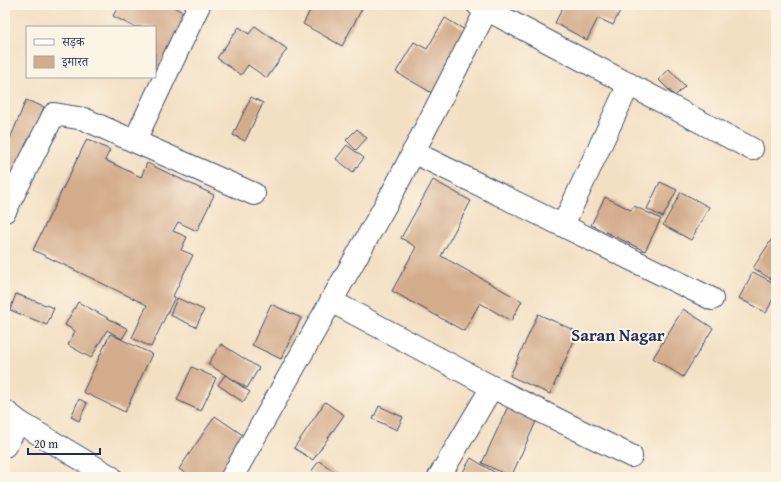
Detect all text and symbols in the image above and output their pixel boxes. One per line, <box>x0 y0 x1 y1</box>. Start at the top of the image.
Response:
legend <box>26 26 156 78</box>
text: सड़क <box>61 33 86 50</box>
text: इमारत <box>61 53 89 70</box>
district label: Saran Nagar <box>571 322 665 347</box>
scale bar <box>28 430 100 456</box>
text: 20 m <box>34 435 58 452</box>

